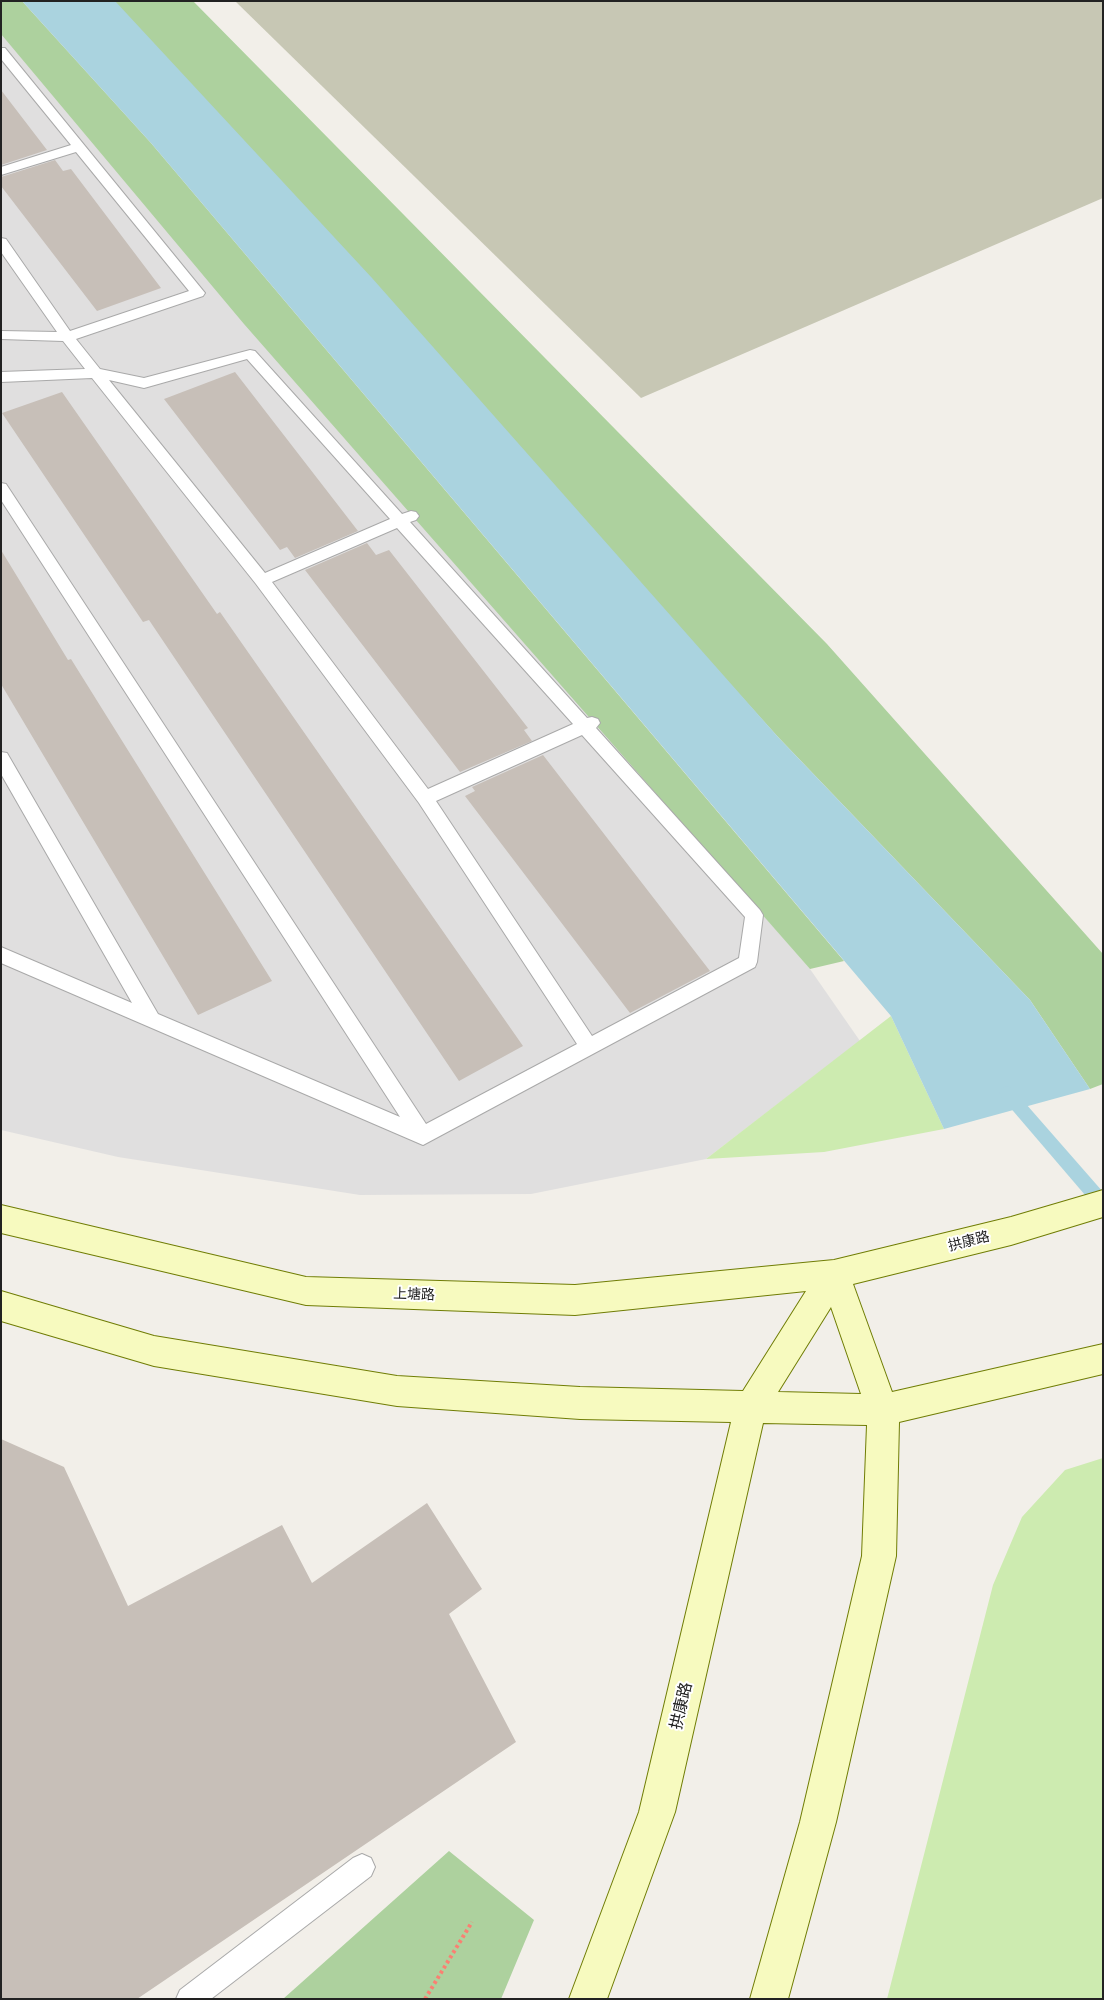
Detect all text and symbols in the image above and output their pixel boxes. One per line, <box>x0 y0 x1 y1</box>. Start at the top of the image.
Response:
street label: 拱康路 <box>947 1229 991 1255</box>
street label: 上塘路 <box>393 1286 435 1304</box>
street label: 拱康路 <box>667 1680 697 1732</box>

